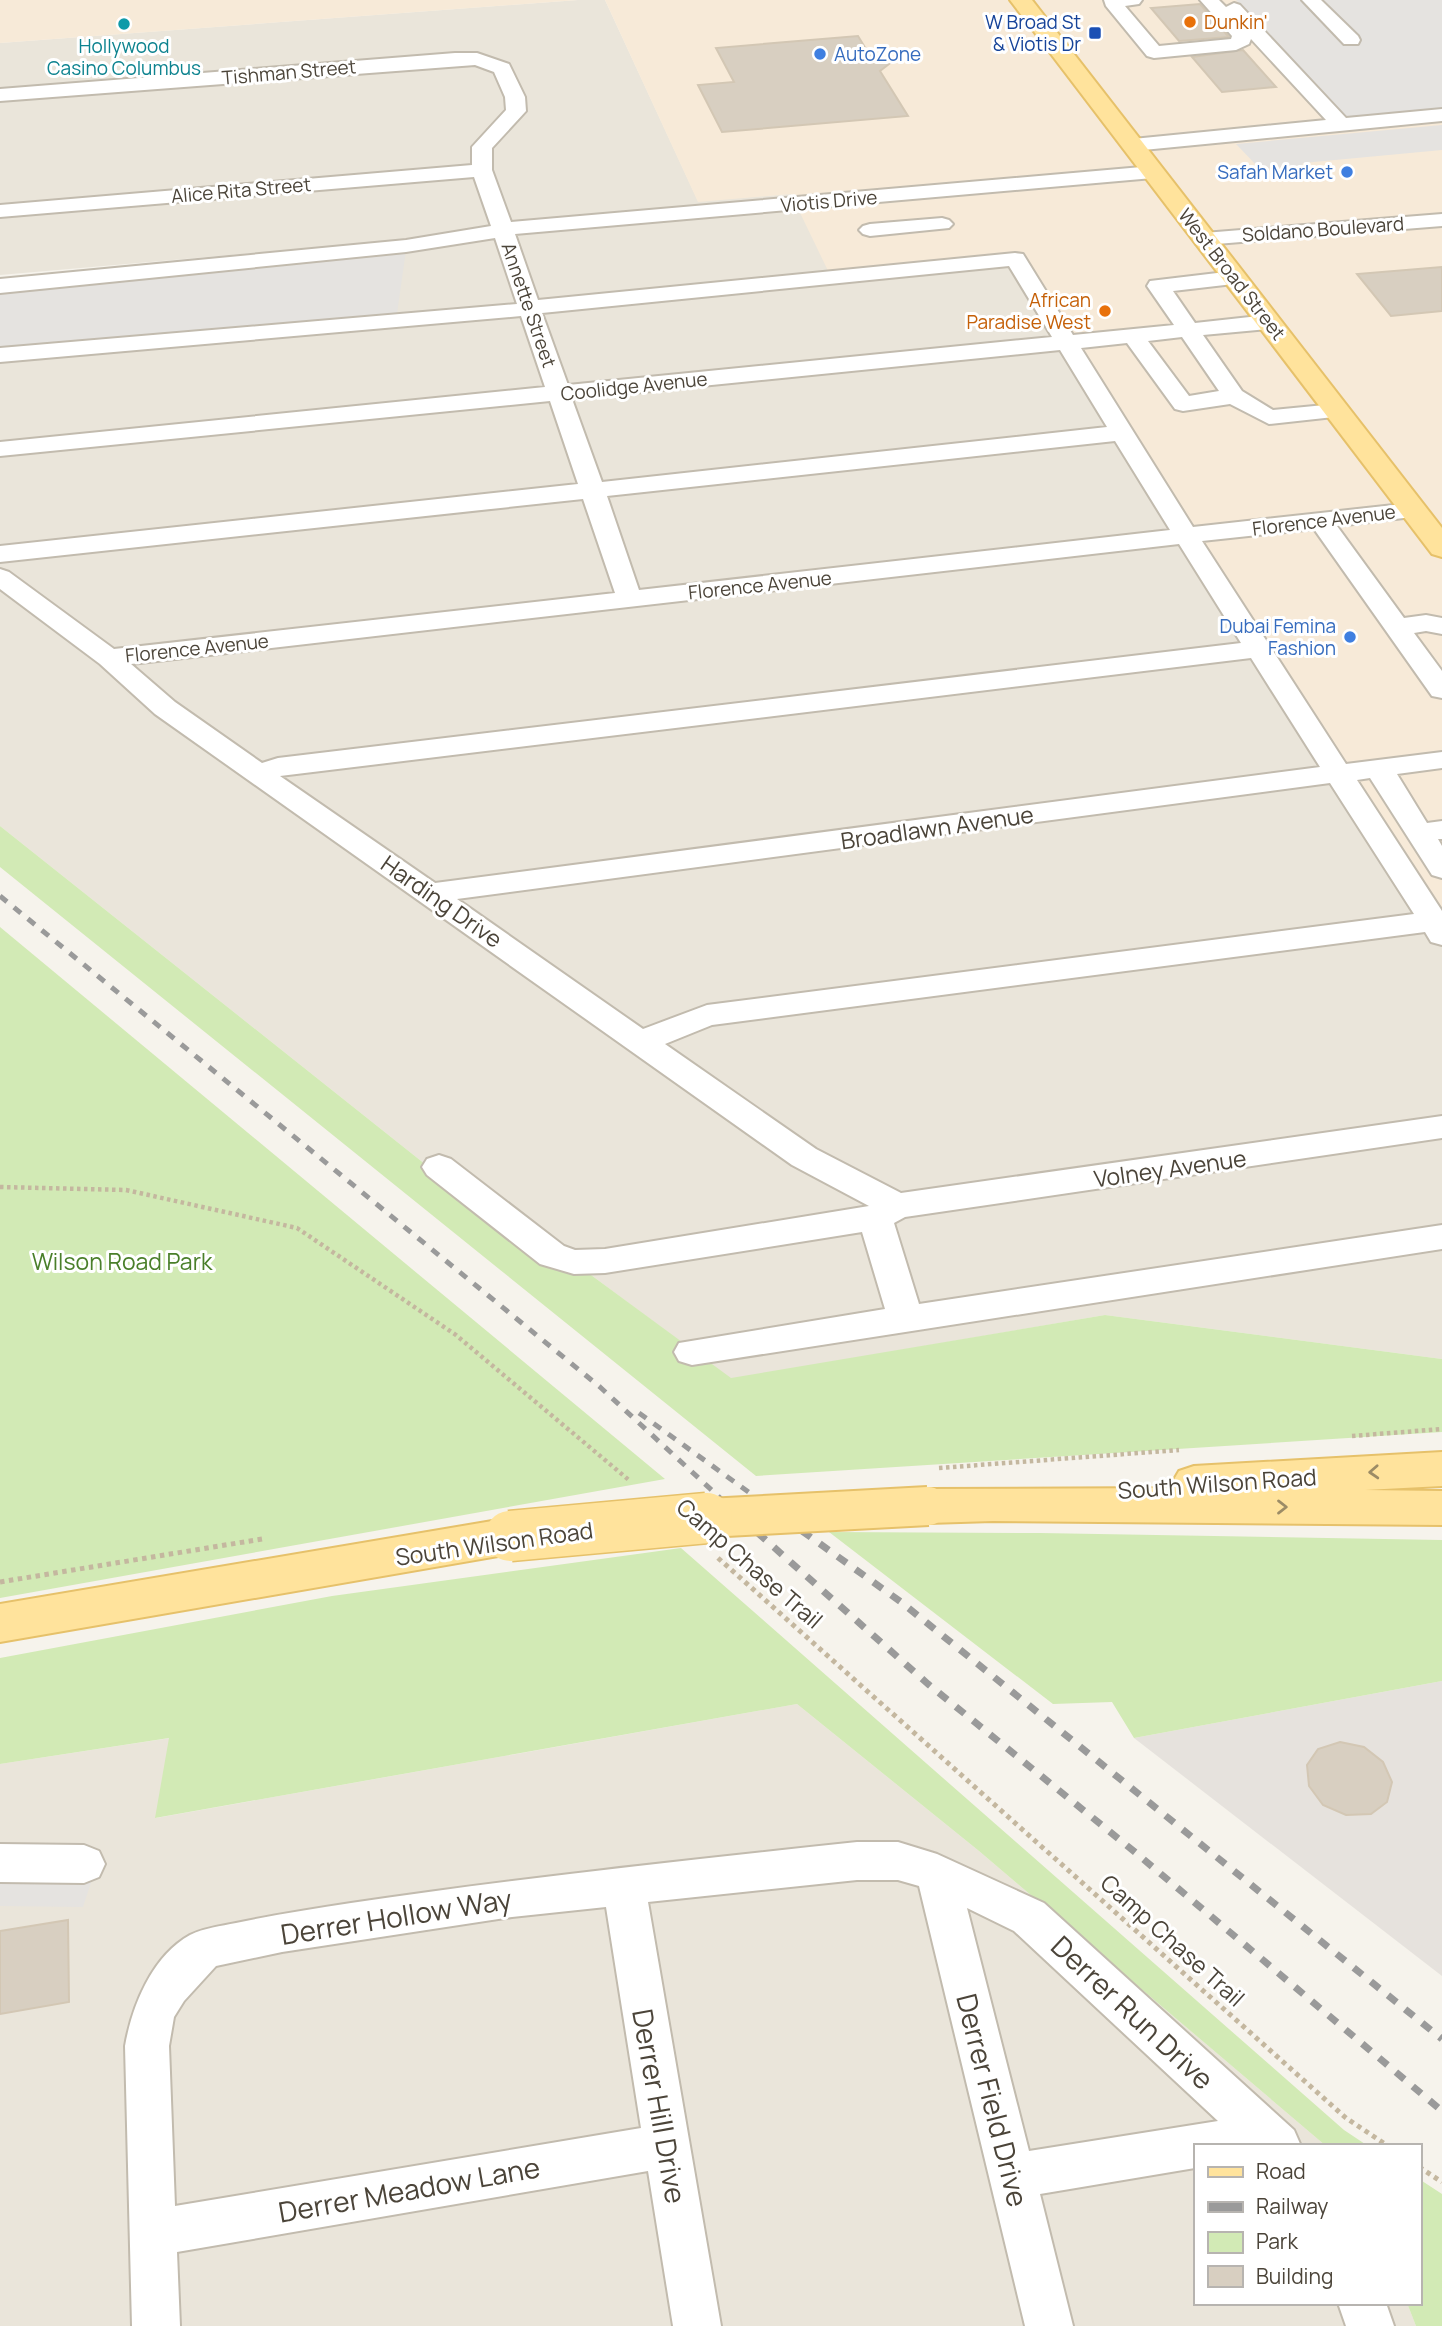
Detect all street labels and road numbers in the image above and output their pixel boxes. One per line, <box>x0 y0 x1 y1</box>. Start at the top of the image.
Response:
street label: Tishman Street <box>221 53 357 91</box>
street label: Alice Rita Street <box>170 171 312 209</box>
street label: Viotis Drive <box>780 184 878 218</box>
street label: West Broad Street <box>1172 203 1292 345</box>
street label: Soldano Boulevard <box>1241 210 1405 248</box>
street label: Annette Street <box>495 239 563 371</box>
street label: Coolidge Avenue <box>559 365 709 407</box>
street label: Florence Avenue <box>1251 498 1397 542</box>
street label: Florence Avenue <box>687 565 833 605</box>
street label: Florence Avenue <box>124 628 270 668</box>
street label: Broadlawn Avenue <box>838 798 1036 856</box>
street label: Harding Drive <box>375 847 509 955</box>
street label: Volney Avenue <box>1092 1141 1248 1195</box>
street label: South Wilson Road <box>1117 1460 1317 1506</box>
street label: Camp Chase Trail <box>670 1491 830 1635</box>
street label: South Wilson Road <box>393 1513 595 1573</box>
street label: Camp Chase Trail <box>1094 1867 1252 2013</box>
street label: Derrer Hollow Way <box>278 1879 514 1953</box>
street label: Derrer Run Drive <box>1044 1927 1222 2097</box>
street label: Derrer Field Drive <box>948 1989 1038 2211</box>
street label: Derrer Hill Drive <box>624 2006 696 2206</box>
street label: Derrer Meadow Lane <box>275 2147 543 2231</box>

